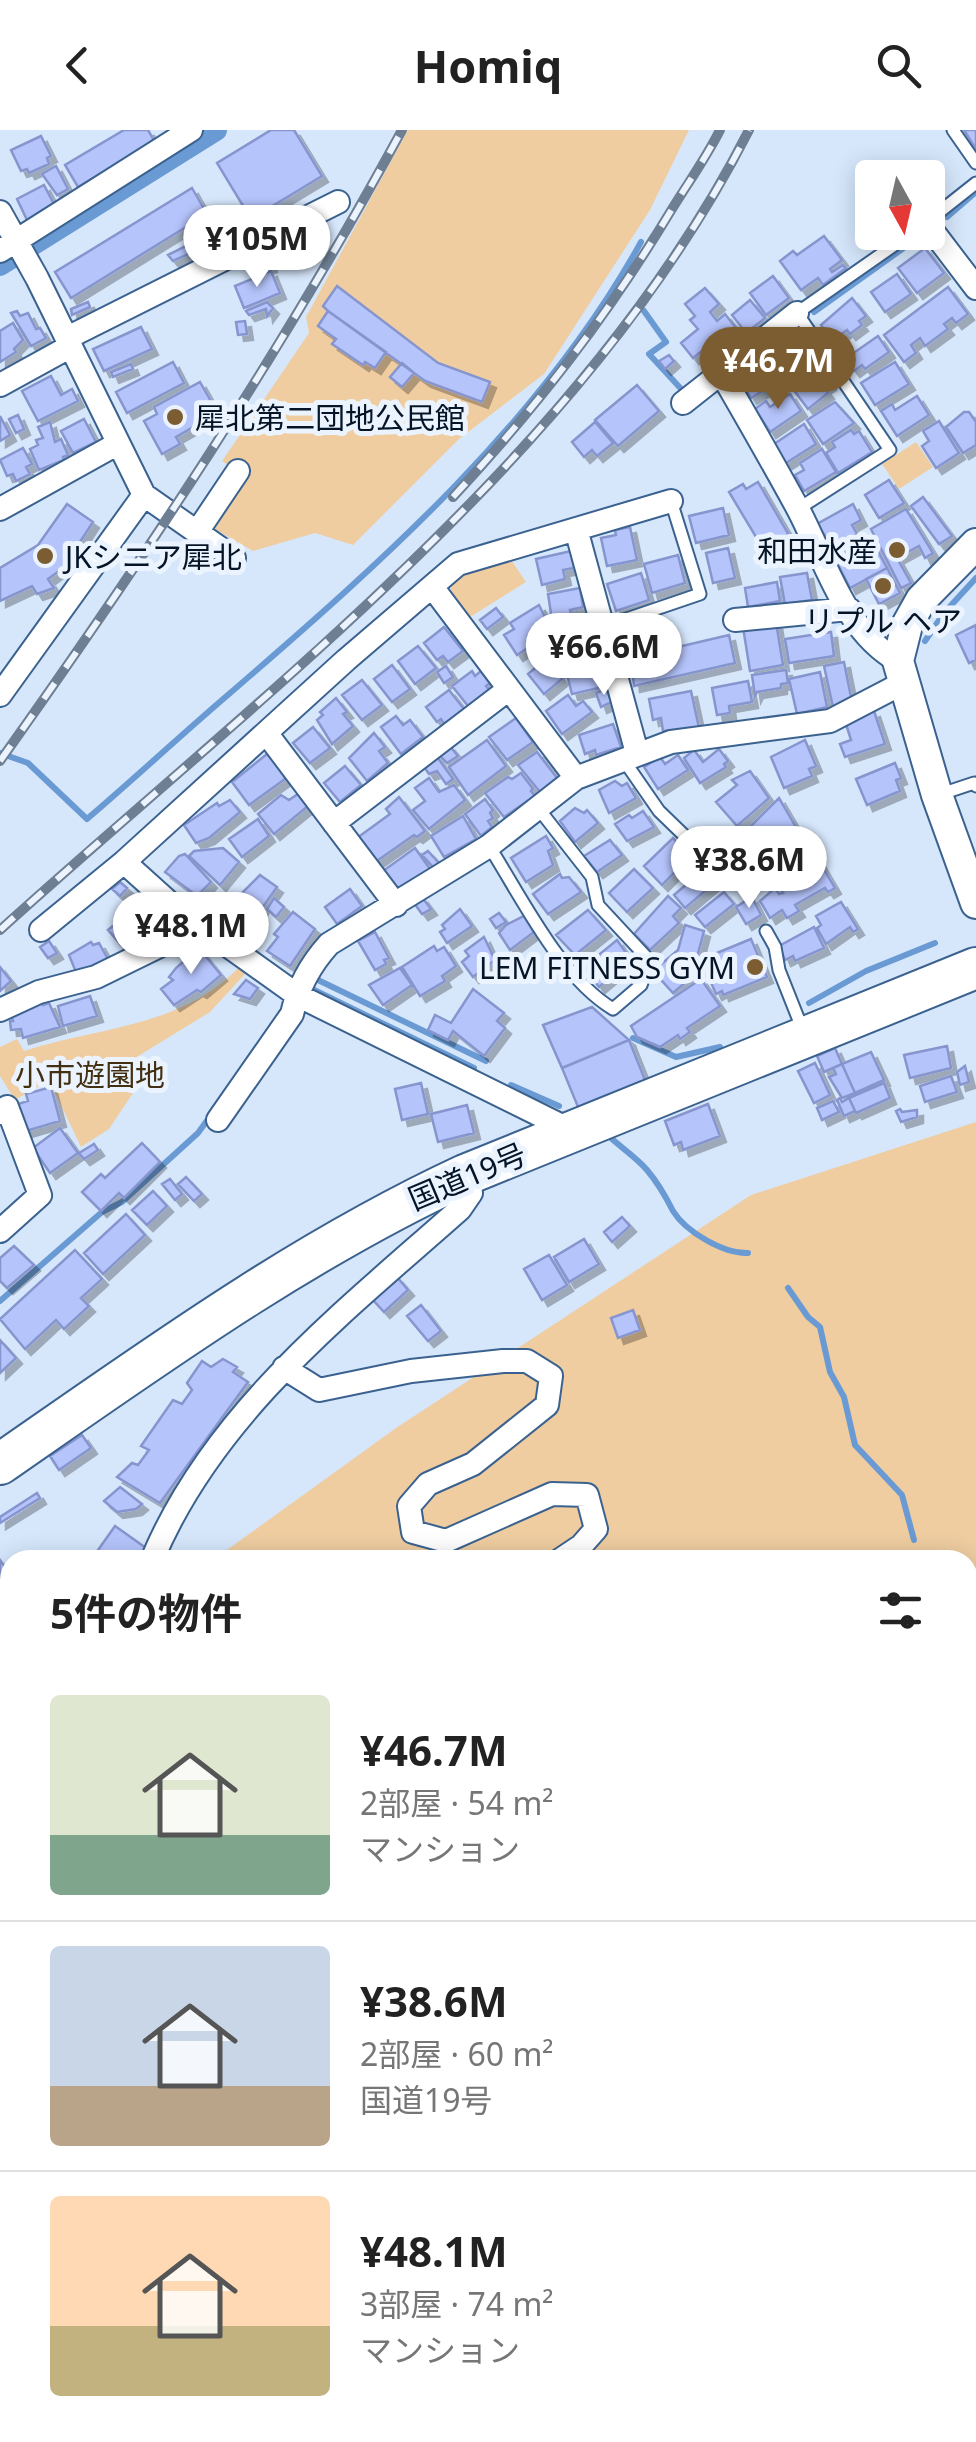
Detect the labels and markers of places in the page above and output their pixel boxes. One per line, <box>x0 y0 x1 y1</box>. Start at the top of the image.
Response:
pin: ¥105M <box>187 205 327 290</box>
pin: ¥46.7M <box>697 327 859 412</box>
place label: 犀北第二団地公民館 <box>195 397 465 438</box>
marker: 犀北第二団地公民館 <box>164 406 186 428</box>
place label: 和田水産 <box>757 530 877 571</box>
place label: JKシニア犀北 <box>62 536 242 577</box>
marker: 和田水産 <box>886 539 908 561</box>
marker: JKシニア犀北 <box>34 545 56 567</box>
marker: リプル ヘア <box>872 575 894 597</box>
place label: リプル ヘア <box>804 600 962 641</box>
pin: ¥66.6M <box>523 613 685 698</box>
pin: ¥38.6M <box>668 826 830 911</box>
pin: ¥48.1M <box>110 892 272 977</box>
place label: LEM FITNESS GYM <box>479 947 735 988</box>
marker: LEM FITNESS GYM <box>744 956 766 978</box>

